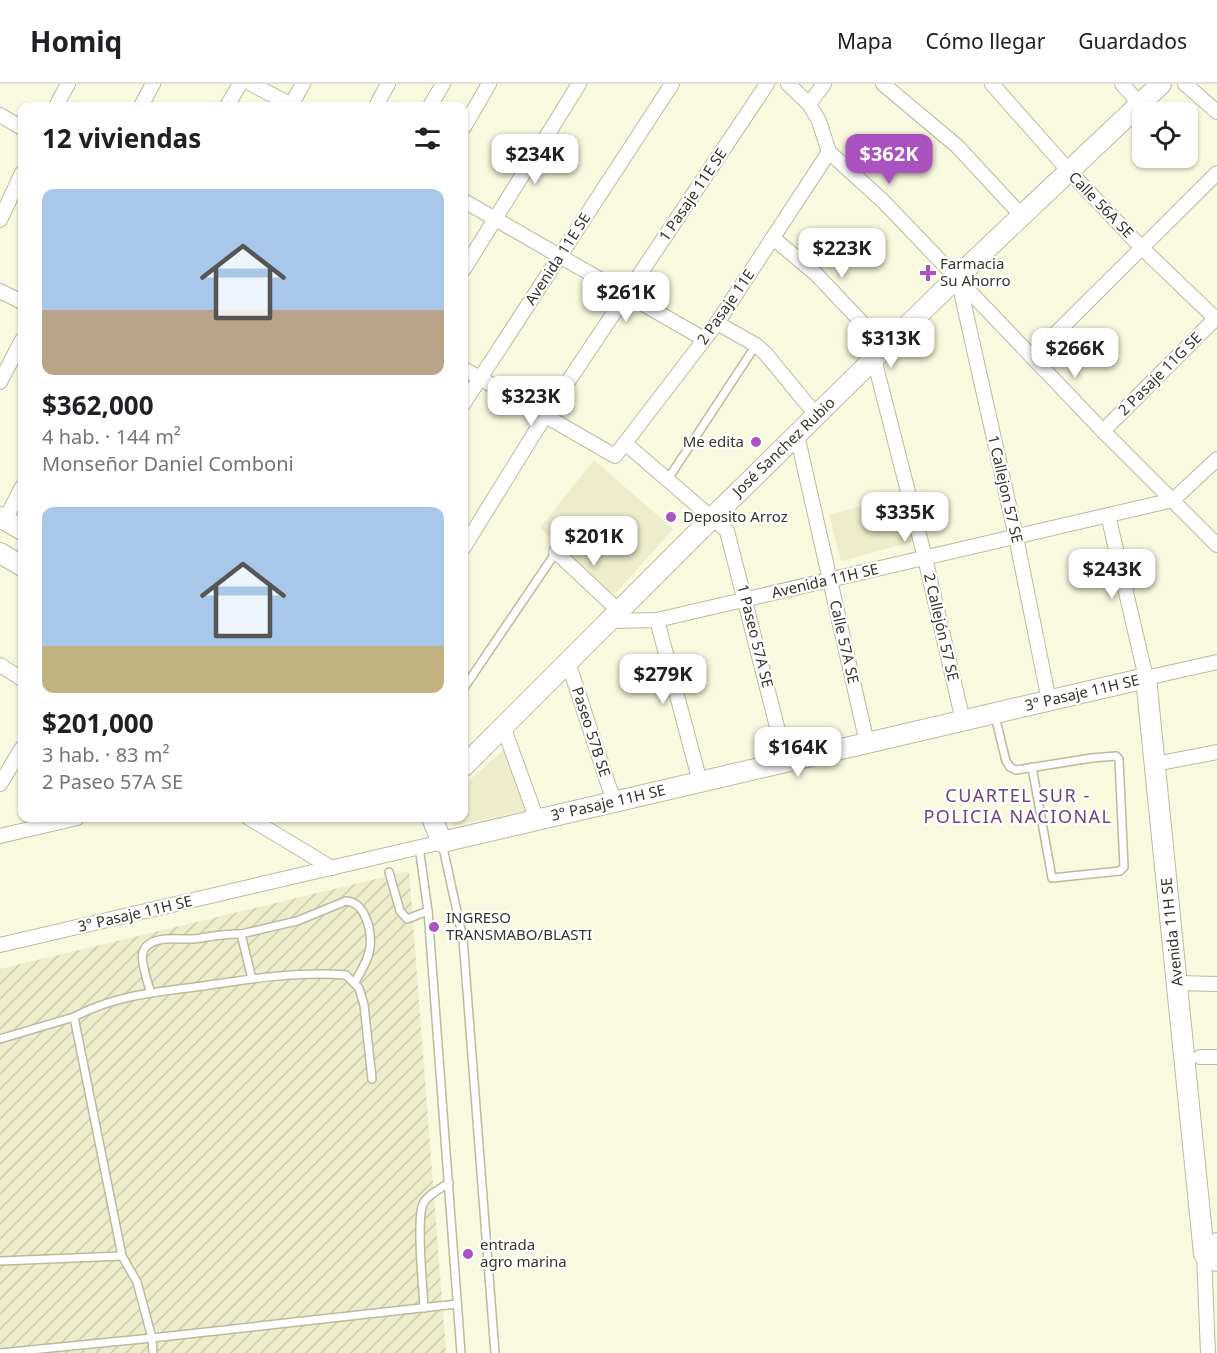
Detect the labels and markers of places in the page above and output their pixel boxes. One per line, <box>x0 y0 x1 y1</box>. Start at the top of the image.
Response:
pin: $234K <box>493 134 577 185</box>
pin: $362K <box>847 134 931 185</box>
pin: $223K <box>800 228 884 279</box>
place label: Farmacia Su Ahorro <box>940 253 1011 290</box>
marker: Farmacia Su Ahorro <box>921 266 935 280</box>
pin: $261K <box>584 272 668 323</box>
pin: $313K <box>849 318 933 369</box>
pin: $266K <box>1033 328 1117 379</box>
pin: $323K <box>489 376 573 427</box>
place label: Me edita <box>683 431 744 451</box>
marker: Me edita <box>749 435 763 449</box>
pin: $335K <box>863 492 947 543</box>
place label: Deposito Arroz <box>683 506 788 526</box>
marker: Deposito Arroz <box>664 510 678 524</box>
pin: $201K <box>552 516 636 567</box>
pin: $243K <box>1070 549 1154 600</box>
pin: $279K <box>621 654 705 705</box>
pin: $164K <box>756 727 840 778</box>
place label: INGRESO TRANSMABO/BLASTI <box>446 907 592 944</box>
marker: INGRESO TRANSMABO/BLASTI <box>427 920 441 934</box>
place label: entrada agro marina <box>480 1234 567 1271</box>
marker: entrada agro marina <box>461 1247 475 1261</box>

